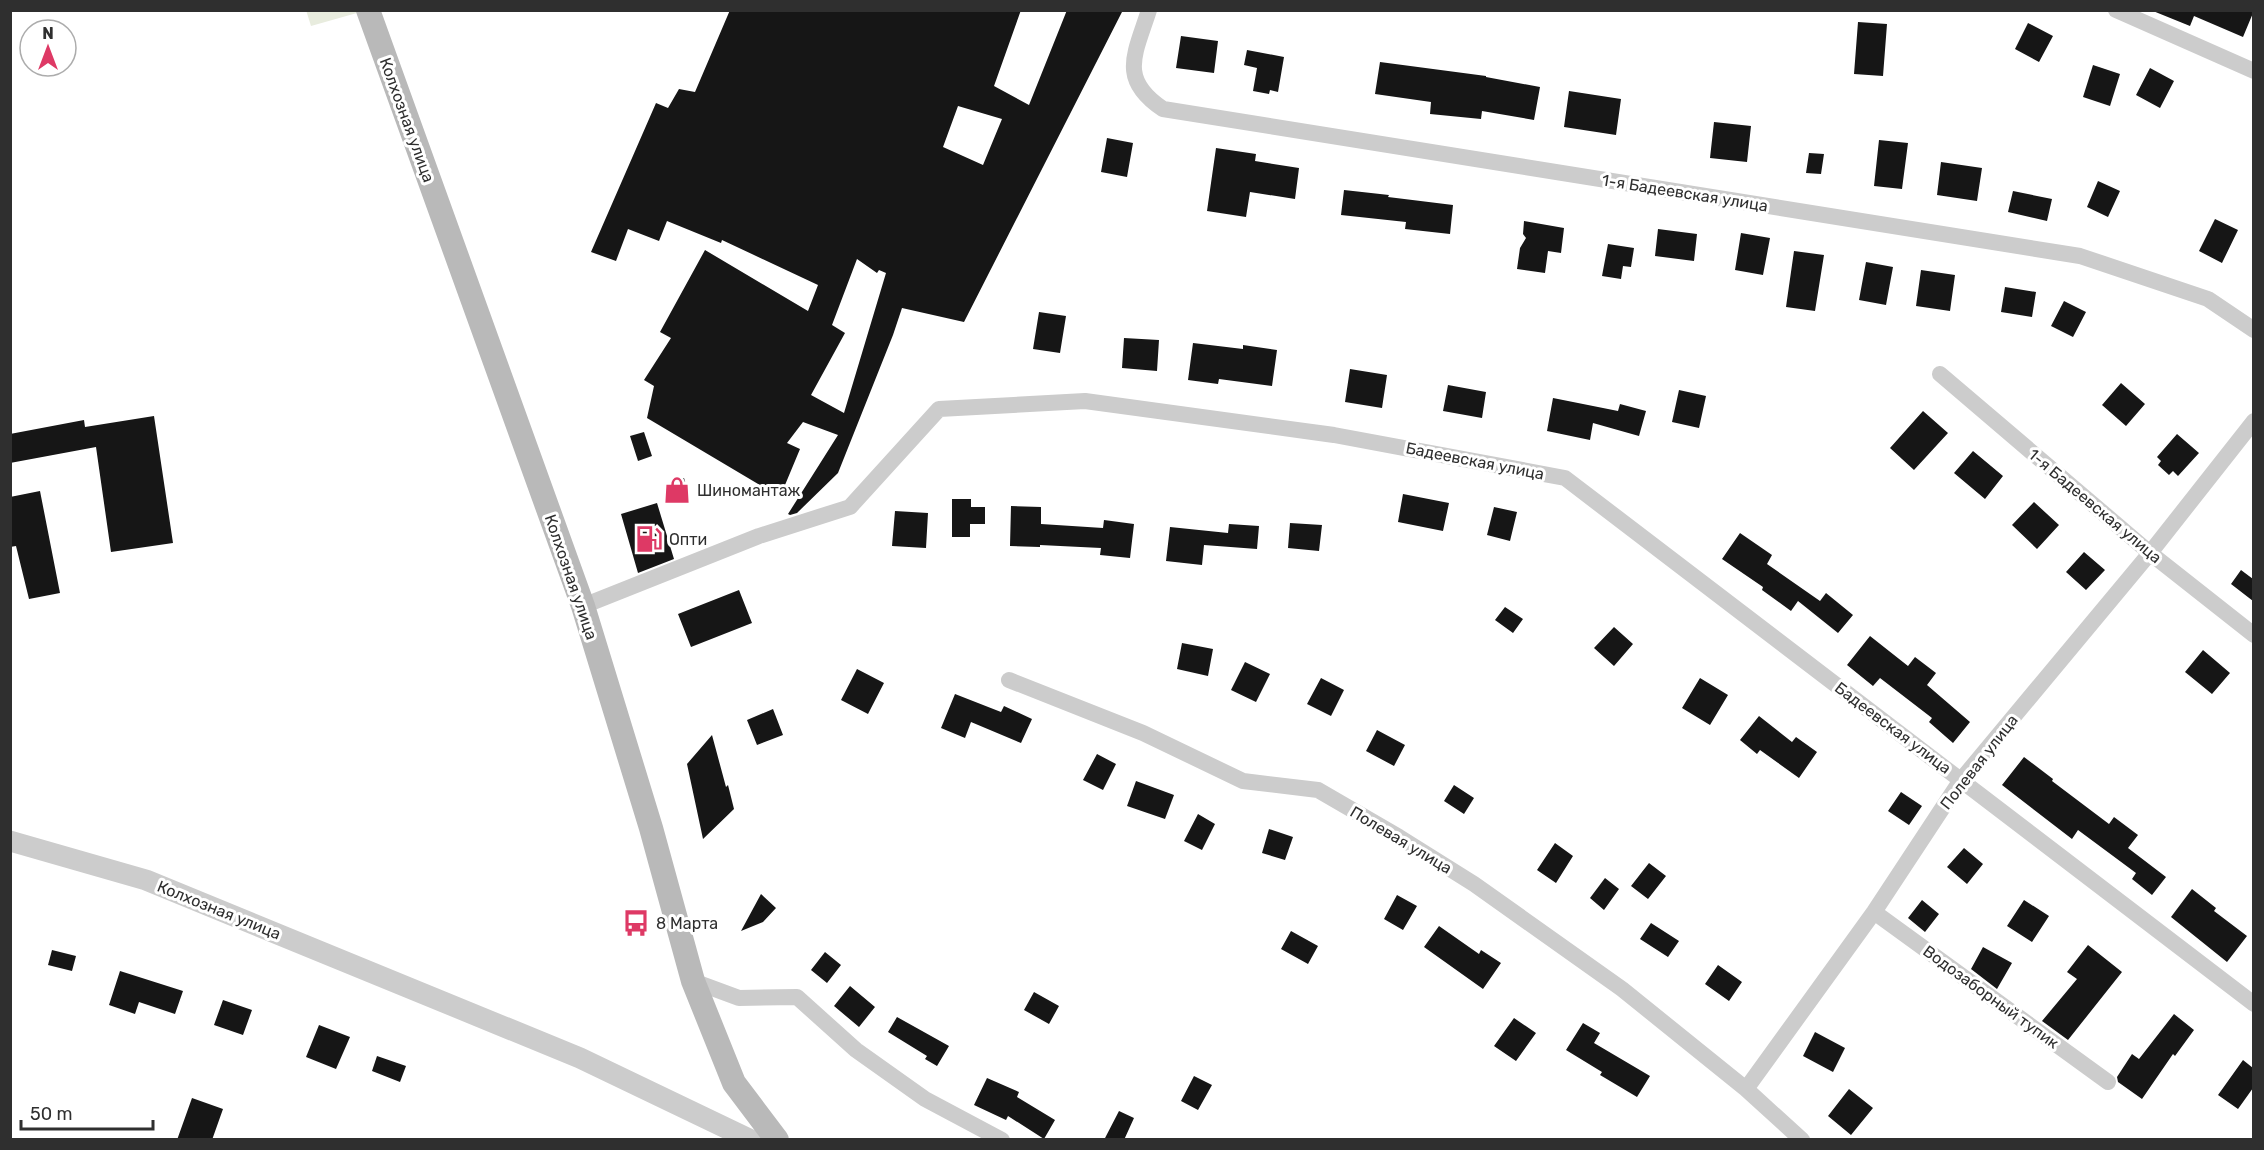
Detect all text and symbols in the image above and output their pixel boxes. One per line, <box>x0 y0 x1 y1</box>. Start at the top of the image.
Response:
north arrow <box>18 18 78 78</box>
text: N <box>42 24 54 43</box>
street label: Колхозная улица <box>376 55 438 185</box>
street label: 1-я Бадеевская улица <box>1601 170 1769 216</box>
street label: Бадеевская улица <box>1404 438 1546 484</box>
street label: 1-я Бадеевская улица <box>2025 445 2165 567</box>
shop icon: Шиномантаж <box>662 475 692 505</box>
place label: Шиномантаж <box>697 481 801 500</box>
street label: Колхозная улица <box>541 512 601 642</box>
fuel station icon: Опти <box>634 524 664 554</box>
place label: Опти <box>669 530 707 549</box>
street label: Бадеевская улица <box>1831 678 1955 778</box>
street label: Полевая улица <box>1936 711 2022 813</box>
street label: Полевая улица <box>1347 802 1455 878</box>
street label: Колхозная улица <box>155 877 283 943</box>
bus stop icon: 8 Марта <box>621 908 651 938</box>
place label: 8 Марта <box>656 914 718 933</box>
street label: Водозаборный тупик <box>1919 941 2063 1053</box>
scale bar <box>21 1093 153 1131</box>
text: 50 m <box>30 1103 73 1125</box>

